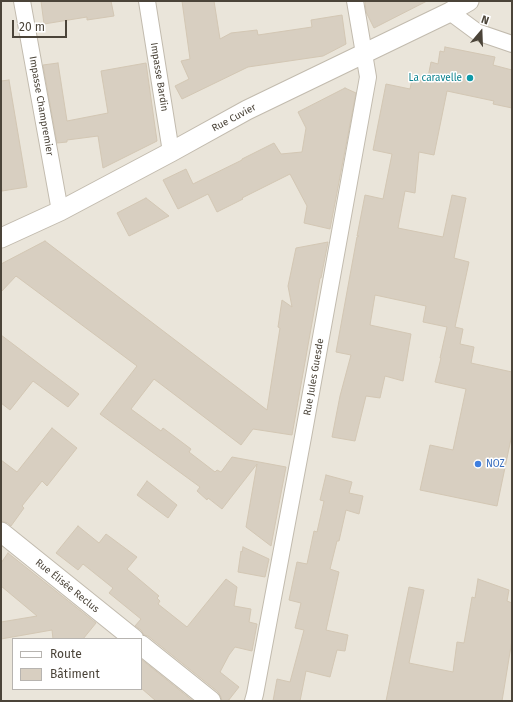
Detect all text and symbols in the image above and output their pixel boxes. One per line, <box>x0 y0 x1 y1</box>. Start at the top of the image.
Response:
scale bar <box>14 12 69 38</box>
north arrow <box>461 12 501 52</box>
text: N <box>479 13 491 28</box>
text: 20 m <box>19 20 45 34</box>
street label: Impasse Bardin <box>148 42 170 112</box>
street label: Impasse Champremier <box>26 55 56 157</box>
place label: La caravelle <box>409 72 462 84</box>
marker: La caravelle <box>465 73 475 83</box>
street label: Rue Cuvier <box>210 101 258 135</box>
street label: Rue Jules Guesde <box>301 337 327 417</box>
place label: NOZ <box>486 458 505 470</box>
marker: NOZ <box>473 459 483 469</box>
street label: Rue Élisée Reclus <box>33 557 101 615</box>
legend <box>12 638 142 690</box>
text: Route <box>50 647 82 661</box>
text: Bâtiment <box>50 667 100 681</box>

